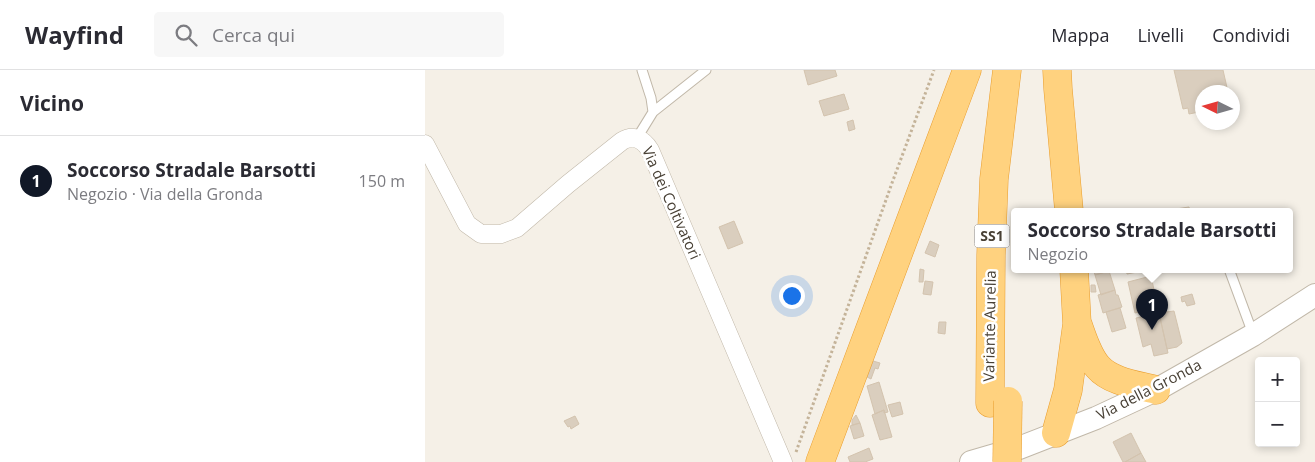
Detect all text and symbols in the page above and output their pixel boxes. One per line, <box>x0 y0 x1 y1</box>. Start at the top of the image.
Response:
search box <box>154 12 504 57</box>
text: Wayfind <box>25 18 124 51</box>
icon: search <box>172 21 200 49</box>
text: Cerca qui <box>212 22 295 48</box>
text: Mappa <box>1051 23 1109 47</box>
text: Livelli <box>1137 23 1184 47</box>
text: Condividi <box>1212 23 1290 47</box>
north arrow <box>1195 85 1240 130</box>
text: Vicino <box>20 89 84 117</box>
street label: Via dei Coltivatori <box>638 143 706 262</box>
text: Soccorso Stradale Barsotti <box>67 157 316 183</box>
text: 1 <box>31 170 41 192</box>
text: 150 m <box>359 170 405 192</box>
text: Negozio · Via della Gronda <box>67 183 263 205</box>
popup <box>1011 208 1293 273</box>
text: Soccorso Stradale Barsotti <box>1028 217 1276 243</box>
road number: SS1 <box>975 224 1009 248</box>
text: Negozio <box>1028 243 1088 265</box>
street label: Variante Aurelia <box>978 270 1000 382</box>
your location <box>779 283 805 309</box>
pin: 1 <box>1136 289 1168 330</box>
street label: Via della Gronda <box>1093 354 1204 424</box>
map controls <box>1255 357 1300 447</box>
button: + <box>1255 357 1300 402</box>
button: − <box>1255 402 1300 447</box>

